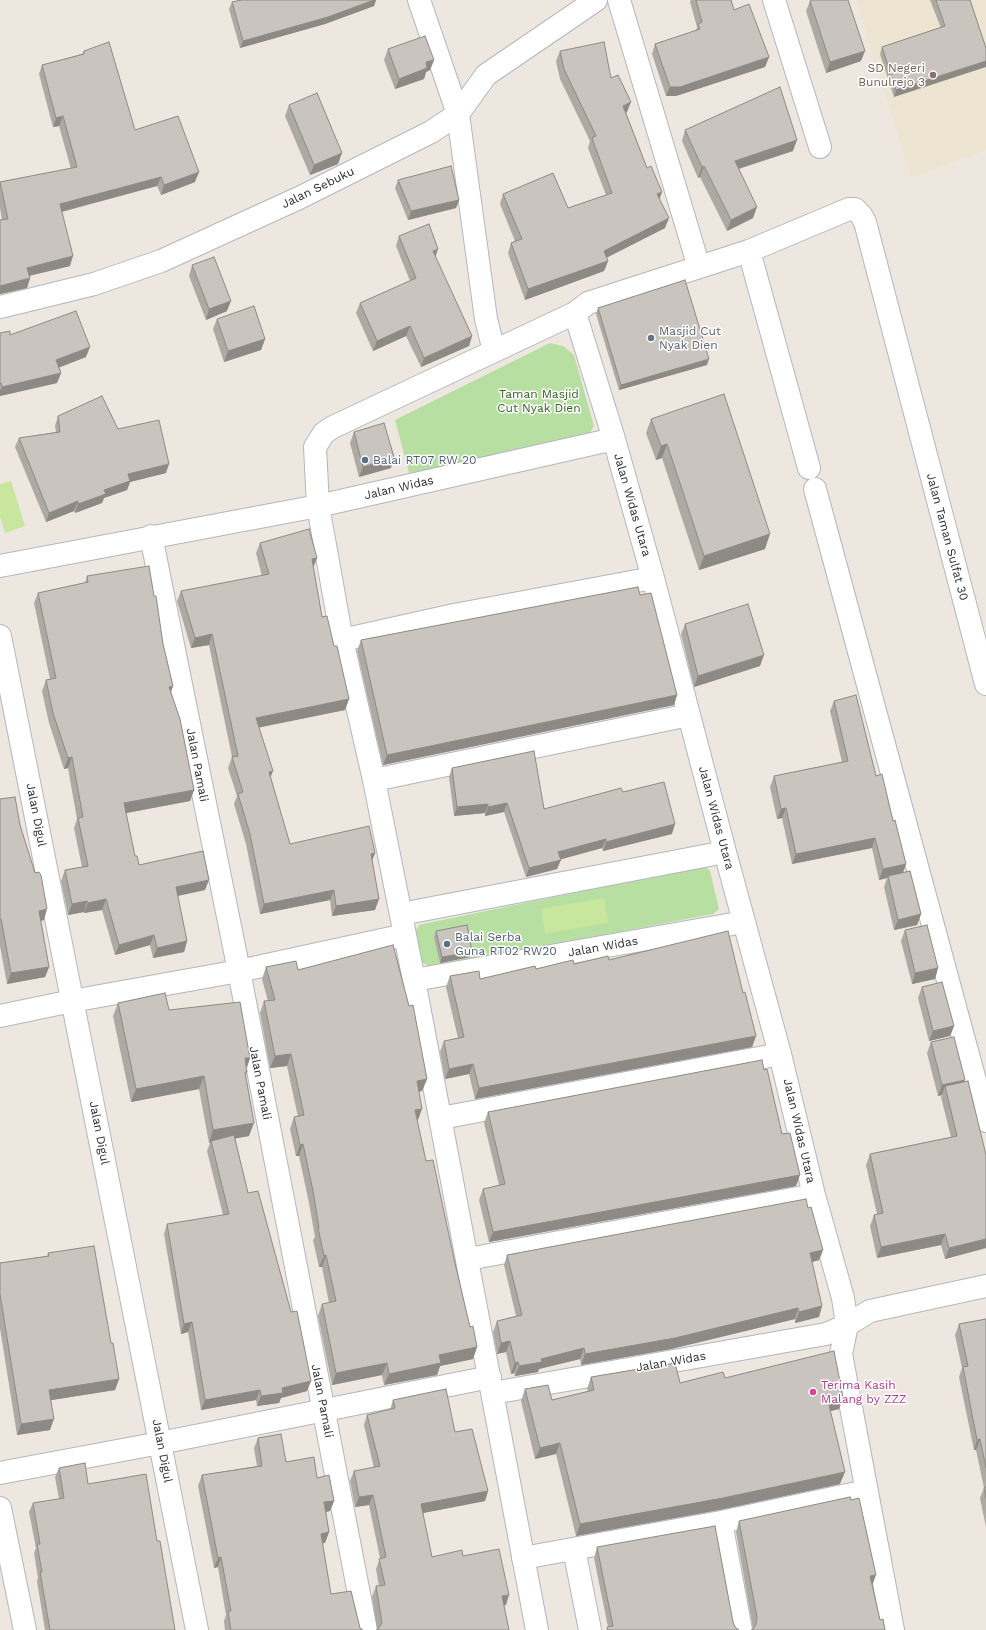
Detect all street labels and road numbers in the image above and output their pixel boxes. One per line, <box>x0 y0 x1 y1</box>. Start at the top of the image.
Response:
street label: Jalan Sebuku <box>279 164 357 212</box>
street label: Jalan Widas Utara <box>610 452 654 558</box>
street label: Jalan Taman Sulfat 30 <box>923 472 971 602</box>
street label: Jalan Widas <box>363 473 435 503</box>
street label: Jalan Pamali <box>183 727 211 803</box>
street label: Jalan Widas Utara <box>695 765 737 871</box>
street label: Jalan Digul <box>23 782 49 848</box>
street label: Jalan Widas <box>567 934 639 960</box>
street label: Jalan Pamali <box>246 1045 274 1121</box>
street label: Jalan Widas Utara <box>780 1077 818 1185</box>
street label: Jalan Digul <box>86 1100 112 1166</box>
street label: Jalan Widas <box>635 1349 707 1375</box>
street label: Jalan Pamali <box>308 1363 336 1439</box>
street label: Jalan Digul <box>149 1418 175 1484</box>

